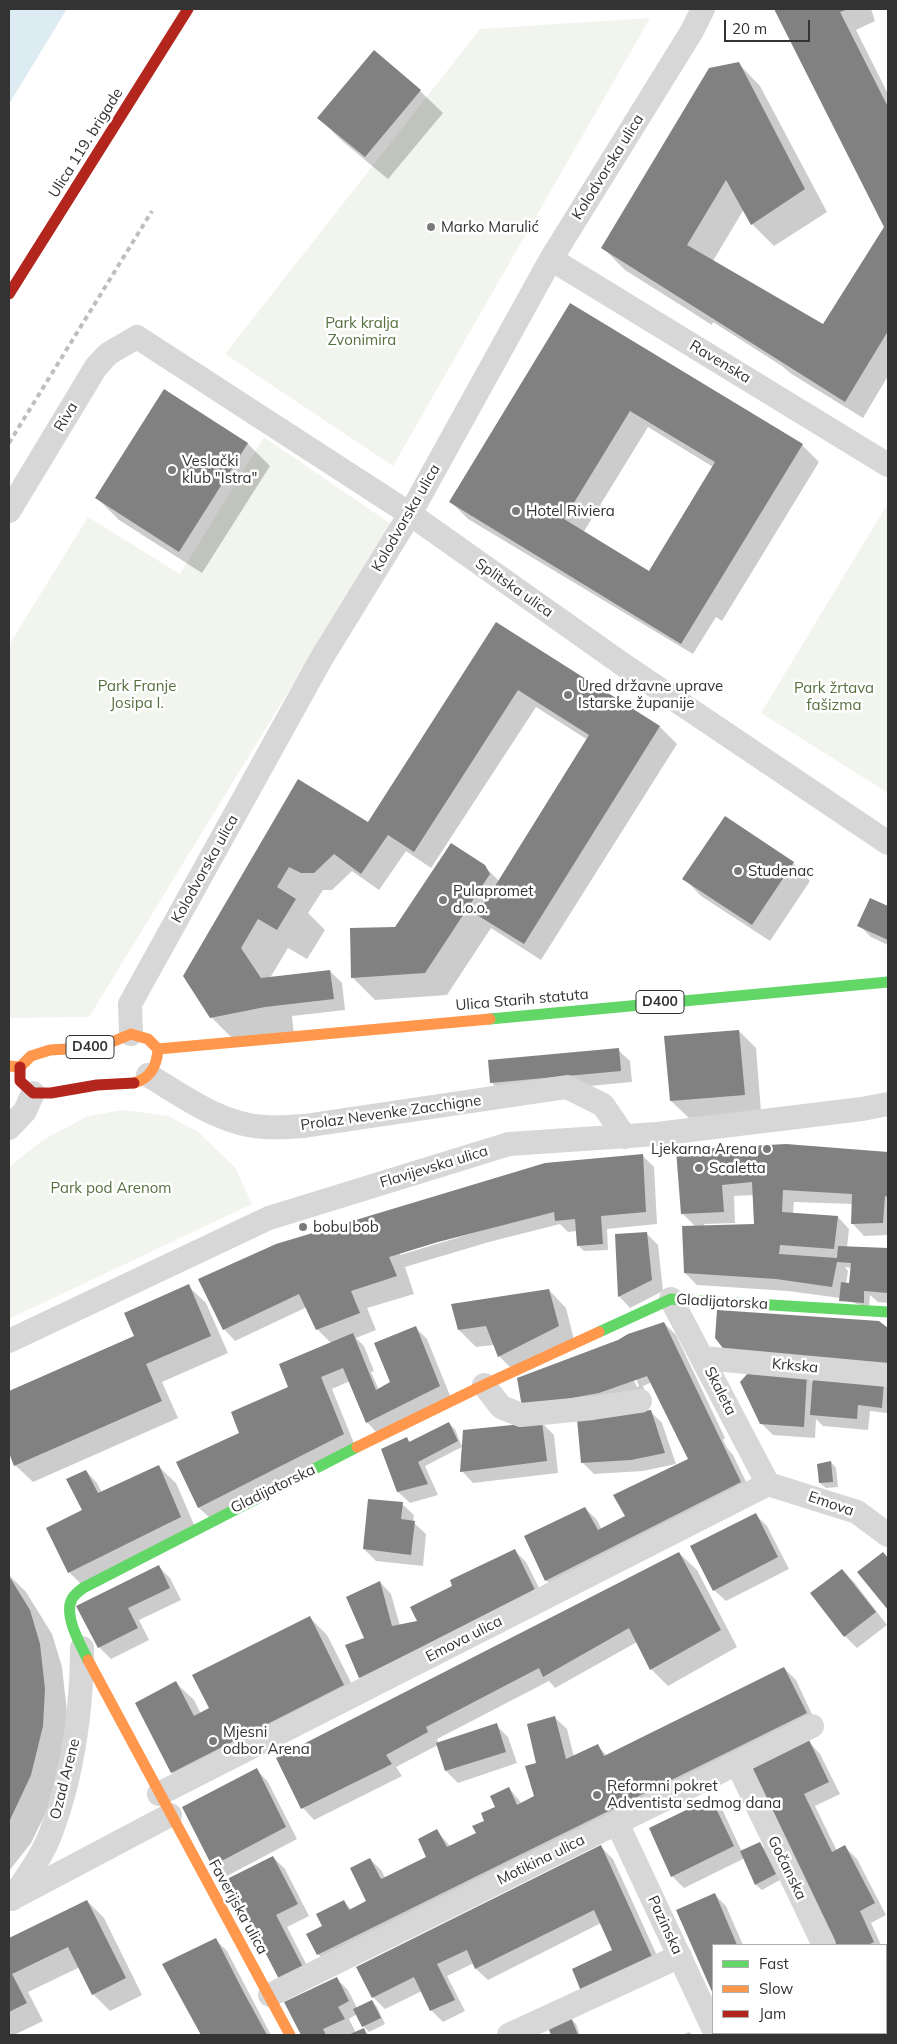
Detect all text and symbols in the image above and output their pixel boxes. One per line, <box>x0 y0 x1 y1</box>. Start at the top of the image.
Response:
scale bar <box>727 10 813 42</box>
text: 20 m <box>732 19 767 38</box>
street label: Ulica 119. brigade <box>45 85 127 201</box>
street label: Kolodvorska ulica <box>568 111 648 223</box>
place label: Marko Marulić <box>441 218 539 236</box>
marker: Marko Marulić <box>425 221 437 233</box>
park label: Park kralja Zvonimira <box>325 314 399 349</box>
street label: Ravenska <box>686 337 754 387</box>
street label: Riva <box>50 399 82 435</box>
place label: Veslački klub "Istra" <box>182 452 257 487</box>
street label: Kolodvorska ulica <box>368 461 444 575</box>
marker: Veslački klub "Istra" <box>166 464 178 476</box>
place label: Hotel Riviera <box>526 502 615 520</box>
marker: Hotel Riviera <box>510 505 522 517</box>
street label: Splitska ulica <box>472 555 556 621</box>
park label: Park Franje Josipa I. <box>98 677 176 712</box>
place label: Ured državne uprave Istarske županije <box>578 677 723 712</box>
park label: Park žrtava fašizma <box>794 679 874 714</box>
marker: Ured državne uprave Istarske županije <box>562 689 574 701</box>
street label: Kolodvorska ulica <box>168 812 242 926</box>
place label: Studenac <box>748 862 814 880</box>
marker: Studenac <box>732 865 744 877</box>
place label: Pulapromet d.o.o. <box>453 882 533 917</box>
marker: Pulapromet d.o.o. <box>437 894 449 906</box>
street label: Ulica Starih statuta <box>455 985 589 1015</box>
road number: D400 <box>636 990 684 1014</box>
road number: D400 <box>66 1036 114 1058</box>
street label: Prolaz Nevenke Zacchigne <box>299 1091 483 1135</box>
place label: Ljekarna Arena <box>651 1140 757 1158</box>
street label: Flavijevska ulica <box>378 1142 490 1192</box>
marker: Ljekarna Arena <box>761 1143 773 1155</box>
place label: Scaletta <box>709 1159 766 1177</box>
marker: Scaletta <box>693 1162 705 1174</box>
park label: Park pod Arenom <box>50 1179 172 1197</box>
place label: bobu bob <box>313 1218 379 1236</box>
marker: bobu bob <box>297 1221 309 1233</box>
street label: Gladijatorska <box>676 1291 768 1313</box>
street label: Krkska <box>771 1355 819 1377</box>
street label: Skaleta <box>700 1364 740 1418</box>
street label: Gladijatorska <box>228 1461 318 1517</box>
street label: Emova <box>806 1488 856 1520</box>
street label: Emova ulica <box>423 1612 505 1666</box>
place label: Mjesni odbor Arena <box>223 1723 310 1758</box>
marker: Mjesni odbor Arena <box>207 1735 219 1747</box>
street label: Ozad Arene <box>46 1737 84 1821</box>
place label: Reformni pokret Adventista sedmog dana <box>607 1777 781 1812</box>
marker: Reformni pokret Adventista sedmog dana <box>591 1789 603 1801</box>
street label: Motikina ulica <box>494 1831 588 1889</box>
street label: Gočanska <box>764 1833 810 1903</box>
street label: Faverijska ulica <box>204 1856 272 1958</box>
street label: Pazinska <box>644 1893 686 1957</box>
legend <box>712 1944 887 2034</box>
text: Fast <box>759 1954 789 1973</box>
text: Slow <box>759 1979 793 1998</box>
text: Jam <box>759 2004 786 2023</box>

